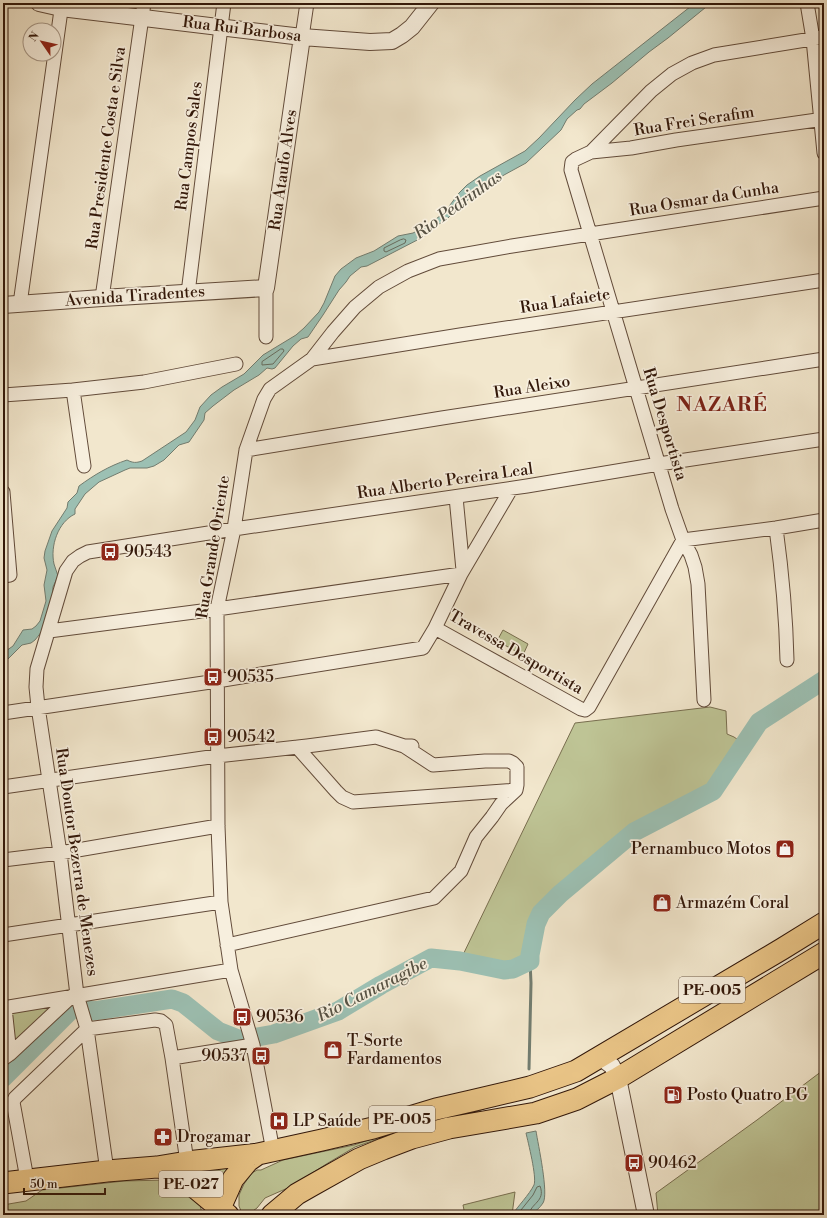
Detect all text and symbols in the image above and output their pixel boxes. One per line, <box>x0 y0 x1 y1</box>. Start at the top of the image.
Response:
street label: Rua Rui Barbosa <box>181 12 303 46</box>
north arrow <box>22 22 62 62</box>
text: N <box>26 29 43 44</box>
street label: Rua Presidente Costa e Silva <box>82 45 130 251</box>
street label: Rua Campos Sales <box>171 80 207 212</box>
street label: Rua Frei Serafim <box>632 102 756 140</box>
street label: Rua Ataufo Alves <box>265 108 301 232</box>
water label: Rio Pedrinhas <box>409 165 507 245</box>
street label: Rua Osmar da Cunha <box>628 177 781 221</box>
street label: Avenida Tiradentes <box>63 281 206 311</box>
street label: Rua Lafaiete <box>518 284 612 318</box>
street label: Rua Desportista <box>638 365 692 484</box>
street label: Rua Aleixo <box>492 371 572 403</box>
district label: NAZARÉ <box>676 392 768 418</box>
street label: Rua Alberto Pereira Leal <box>356 459 535 503</box>
street label: Rua Grande Oriente <box>192 474 234 620</box>
bus stop icon: 90543 <box>99 541 121 563</box>
place label: 90543 <box>124 542 172 562</box>
street label: Travessa Desportista <box>445 605 588 699</box>
bus stop icon: 90535 <box>202 666 224 688</box>
place label: 90535 <box>227 667 274 687</box>
bus stop icon: 90542 <box>202 726 224 748</box>
place label: 90542 <box>227 727 275 747</box>
street label: Rua Doutor Bezerra de Menezes <box>51 747 103 977</box>
shop icon: Pernambuco Motos <box>774 838 796 860</box>
place label: Pernambuco Motos <box>631 839 771 859</box>
shop icon: Armazém Coral <box>651 892 673 914</box>
place label: Armazém Coral <box>675 893 789 913</box>
water label: Rio Camaragibe <box>312 953 431 1028</box>
road number: PE-005 <box>679 977 745 1003</box>
bus stop icon: 90536 <box>231 1006 253 1028</box>
place label: 90536 <box>256 1007 304 1027</box>
place label: T-Sorte Fardamentos <box>347 1031 442 1069</box>
shop icon: T-Sorte Fardamentos <box>322 1039 344 1061</box>
bus stop icon: 90537 <box>250 1045 272 1067</box>
place label: 90537 <box>201 1046 247 1066</box>
fuel station icon: Posto Quatro PG <box>662 1084 684 1106</box>
place label: Posto Quatro PG <box>687 1085 808 1105</box>
road number: PE-005 <box>369 1106 435 1132</box>
hospital icon: LP Saúde <box>268 1110 290 1132</box>
place label: LP Saúde <box>293 1111 361 1131</box>
pharmacy icon: Drogamar <box>152 1126 174 1148</box>
place label: Drogamar <box>177 1127 251 1147</box>
bus stop icon: 90462 <box>623 1152 645 1174</box>
place label: 90462 <box>648 1153 697 1173</box>
scale bar <box>24 1170 105 1196</box>
road number: PE-027 <box>159 1171 223 1197</box>
text: 50 m <box>30 1177 58 1192</box>

